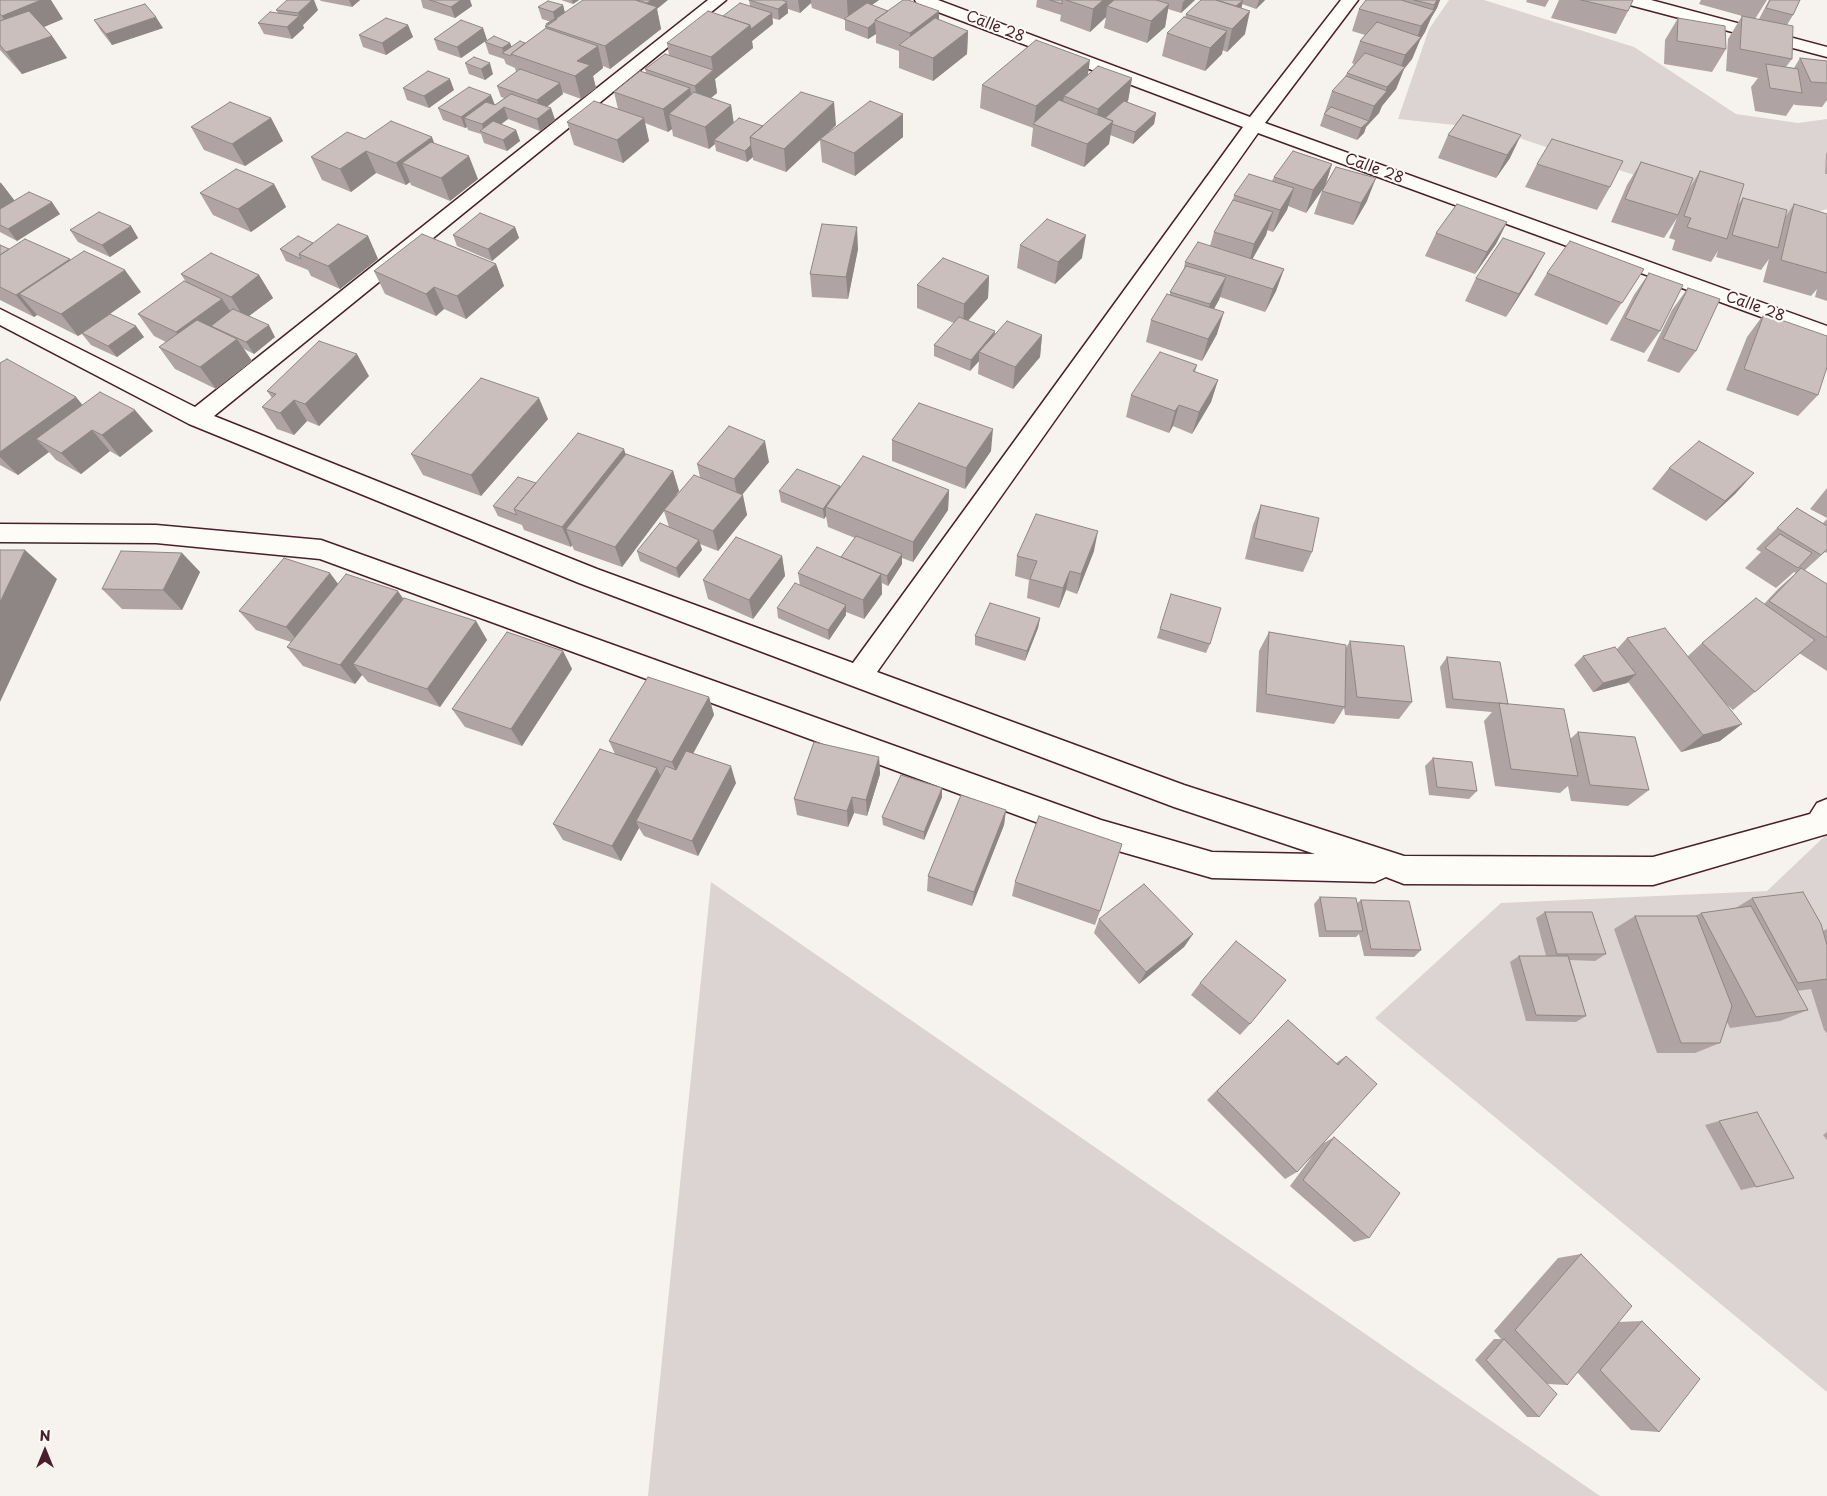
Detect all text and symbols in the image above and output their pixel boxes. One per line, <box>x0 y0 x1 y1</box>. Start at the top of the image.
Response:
street label: Calle 28 <box>963 8 1027 46</box>
street label: Calle 28 <box>1342 150 1406 188</box>
street label: Calle 28 <box>1723 288 1787 326</box>
text: N <box>39 1425 51 1446</box>
north arrow <box>20 1426 70 1476</box>

